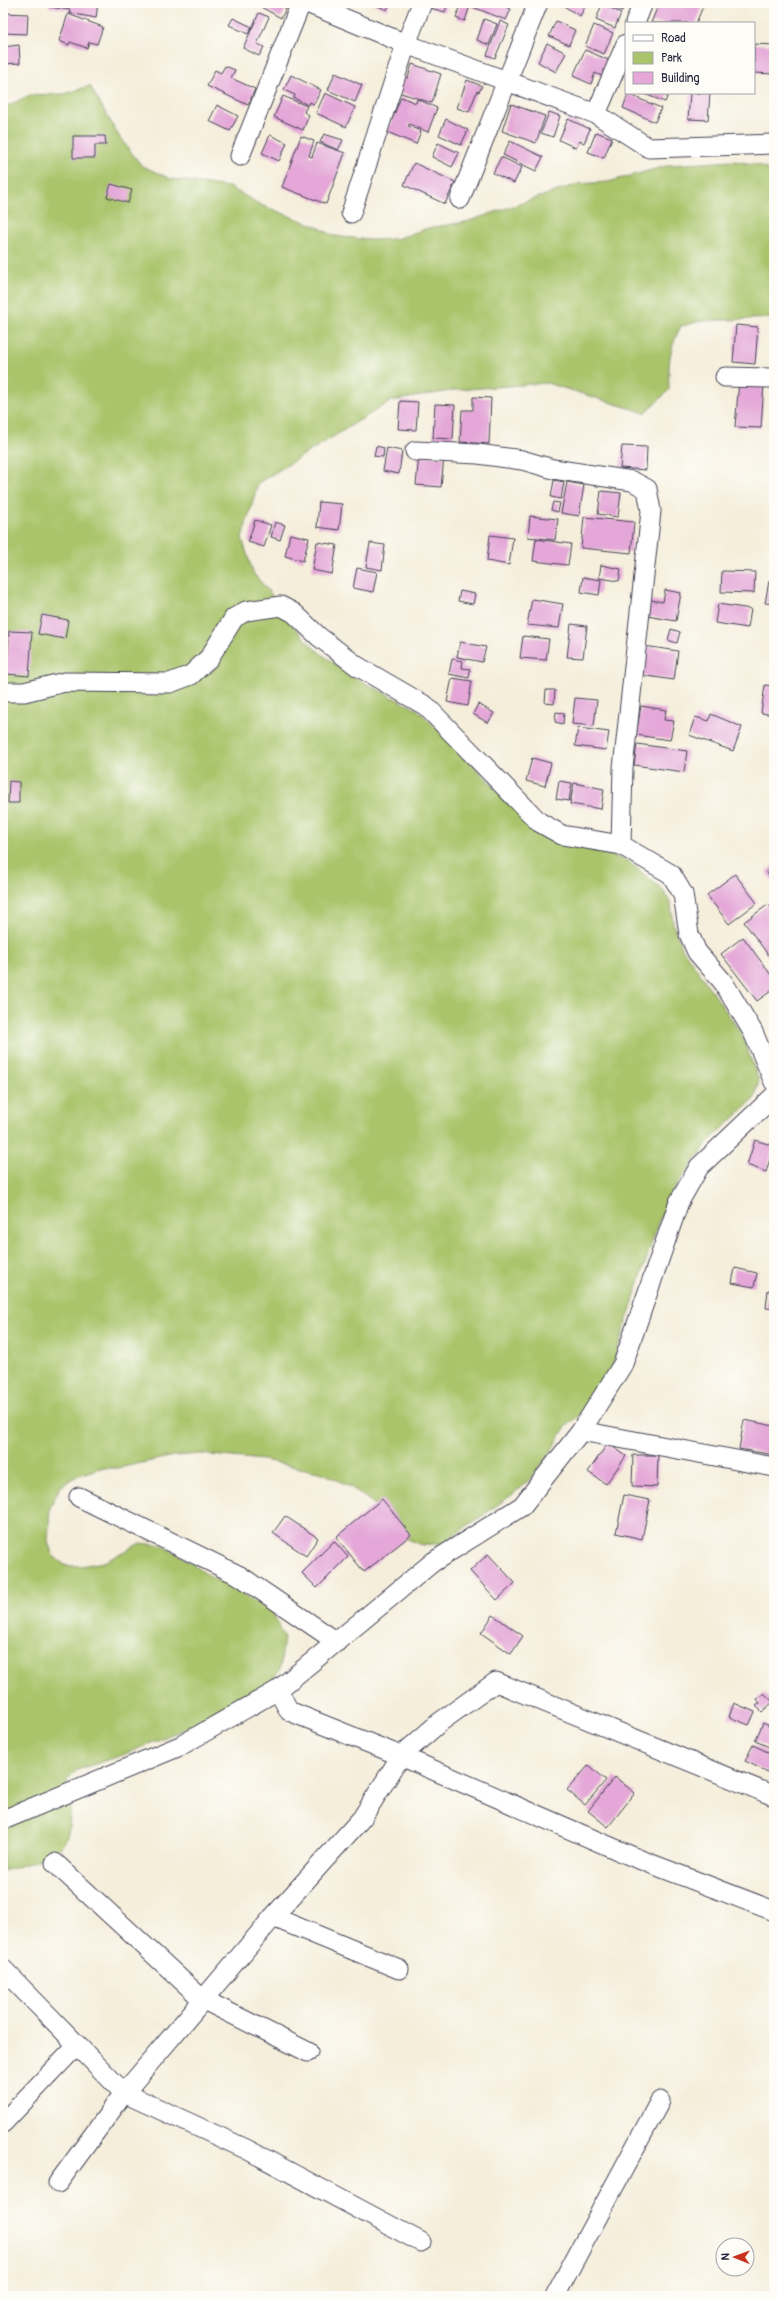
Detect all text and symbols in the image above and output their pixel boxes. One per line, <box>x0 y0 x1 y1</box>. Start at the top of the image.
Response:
legend <box>625 22 755 94</box>
text: Road <box>661 31 686 46</box>
text: Park <box>661 51 682 66</box>
text: Building <box>661 71 700 86</box>
north arrow <box>715 2237 755 2277</box>
text: N <box>719 2252 732 2261</box>

